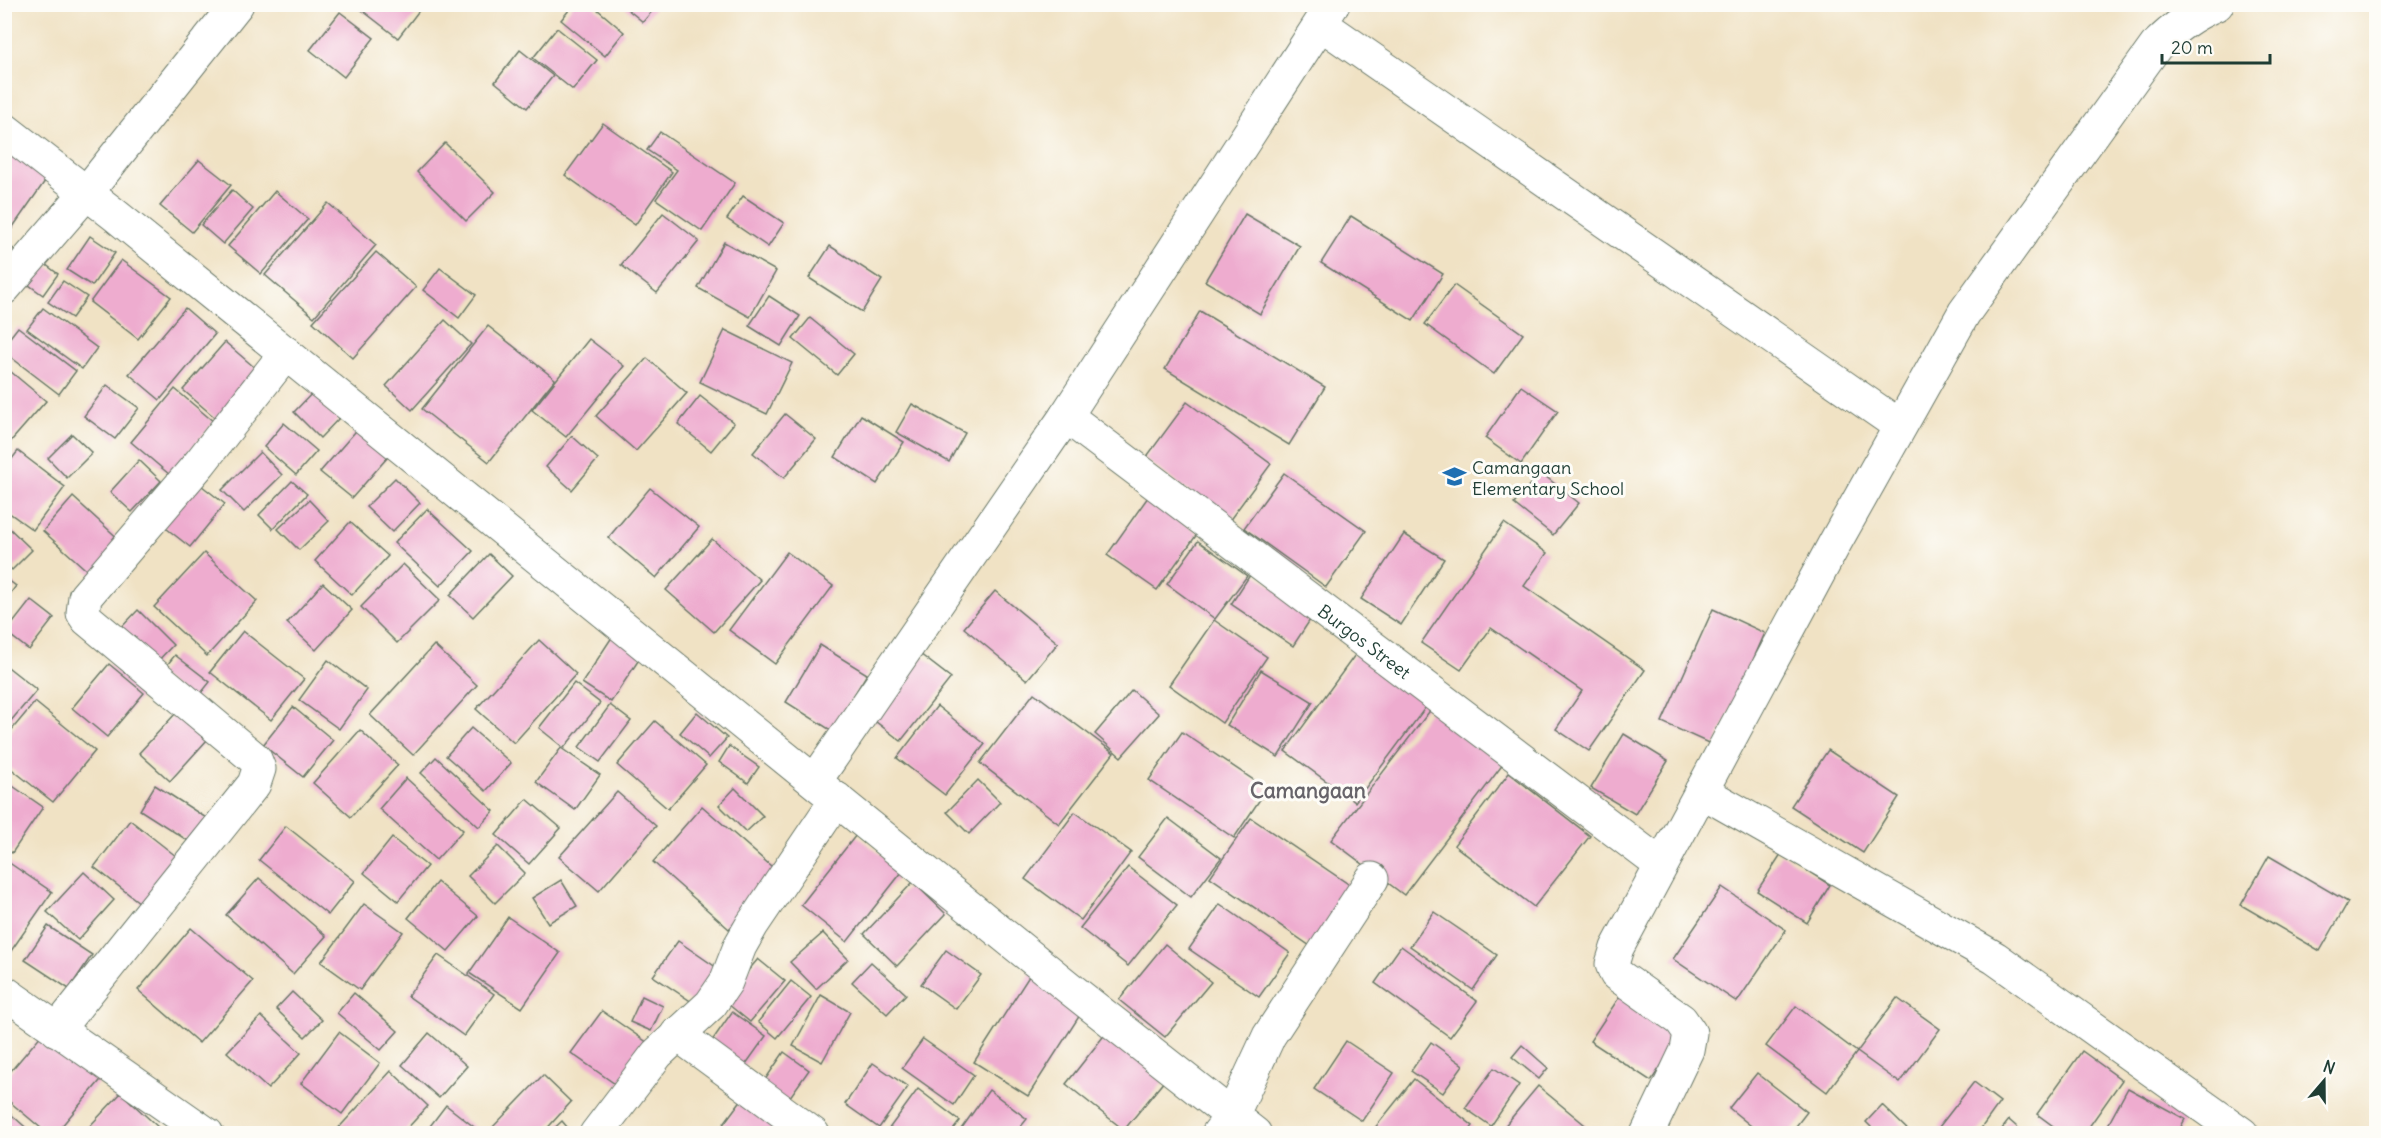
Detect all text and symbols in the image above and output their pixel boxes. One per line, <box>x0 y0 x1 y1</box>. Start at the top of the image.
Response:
scale bar <box>2162 27 2270 65</box>
text: 20 m <box>2171 36 2213 59</box>
place label: Camangaan Elementary School <box>1472 456 1624 500</box>
school or university icon: Camangaan Elementary School <box>1441 464 1467 490</box>
street label: Burgos Street <box>1314 599 1415 684</box>
district label: Camangaan <box>1250 777 1366 804</box>
north arrow <box>2294 1051 2354 1111</box>
text: N <box>2321 1056 2338 1078</box>

